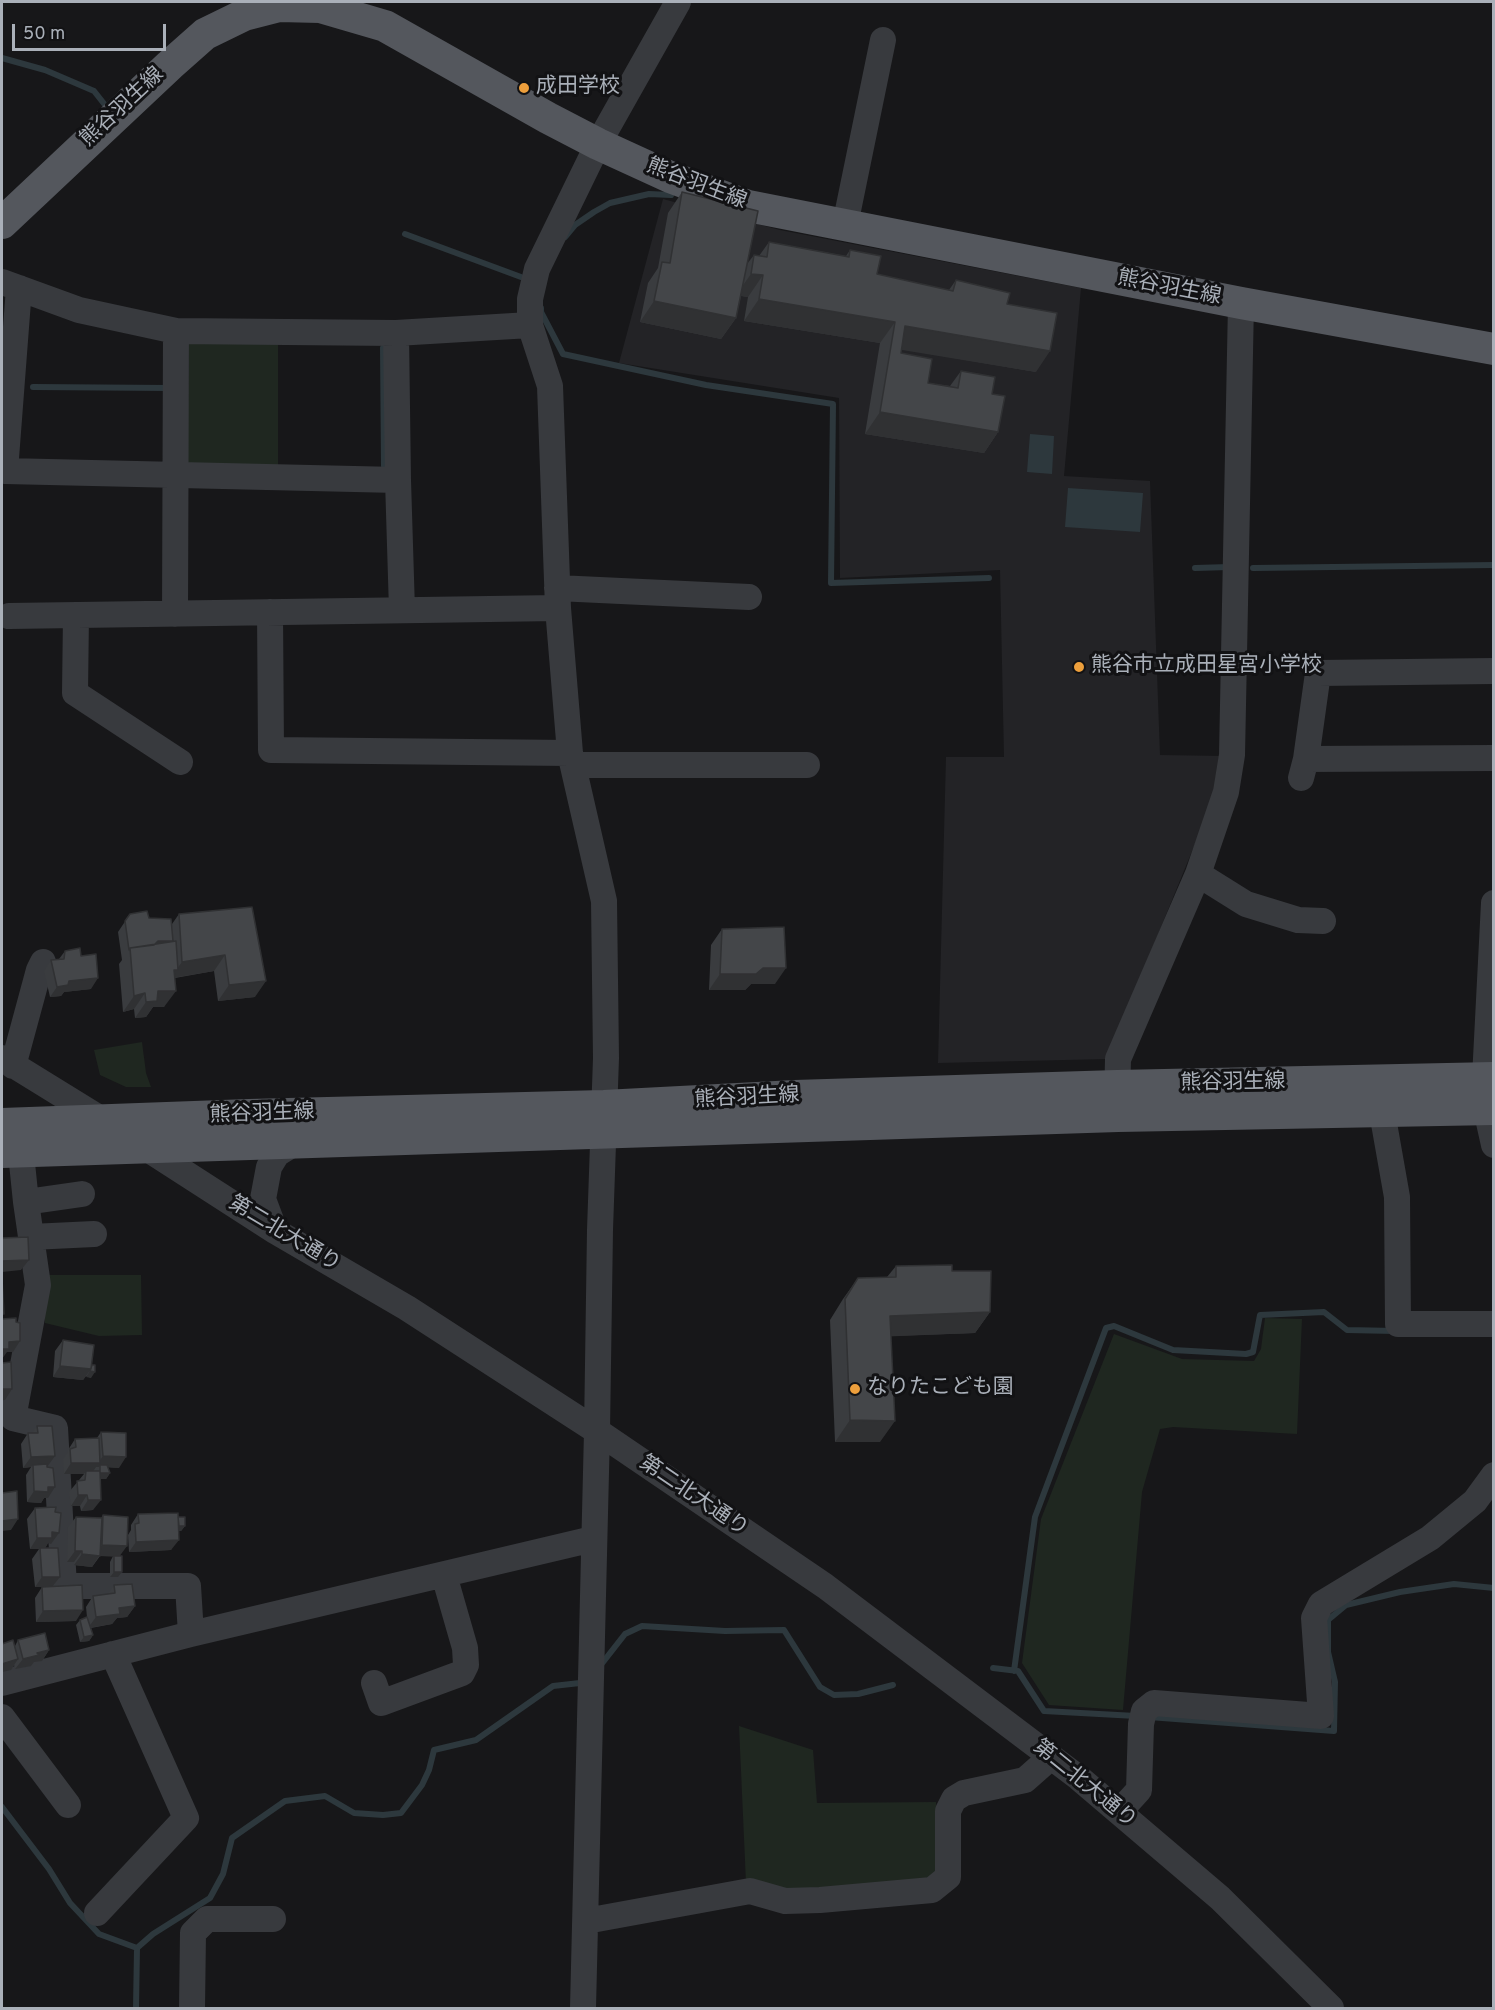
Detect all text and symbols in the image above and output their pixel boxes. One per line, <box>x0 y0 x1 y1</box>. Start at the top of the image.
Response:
scale bar <box>15 12 170 50</box>
text: 50 m <box>23 23 65 46</box>
street label: 熊谷羽生線 <box>76 63 170 153</box>
place label: 成田学校 <box>536 75 620 101</box>
marker: 成田学校 <box>517 81 531 95</box>
street label: 熊谷羽生線 <box>642 154 750 216</box>
street label: 熊谷羽生線 <box>1115 267 1223 311</box>
place label: 熊谷市立成田星宮小学校 <box>1091 654 1322 680</box>
marker: 熊谷市立成田星宮小学校 <box>1072 660 1086 674</box>
street label: 熊谷羽生線 <box>1180 1070 1286 1098</box>
street label: 熊谷羽生線 <box>694 1084 800 1114</box>
street label: 熊谷羽生線 <box>209 1101 315 1129</box>
street label: 第二北大通り <box>224 1192 344 1278</box>
place label: なりたこども園 <box>867 1376 1014 1402</box>
marker: なりたこども園 <box>848 1382 862 1396</box>
street label: 第二北大通り <box>634 1451 752 1543</box>
street label: 第二北大通り <box>1027 1736 1141 1834</box>

